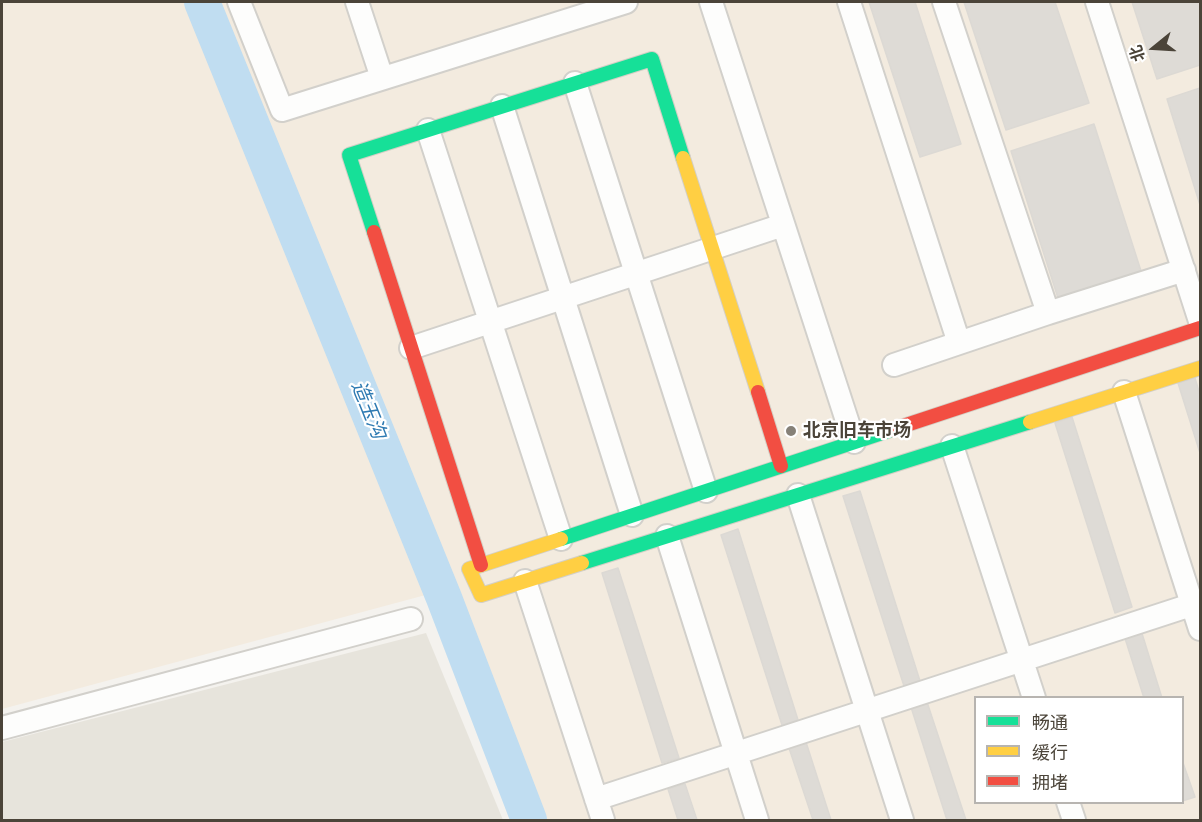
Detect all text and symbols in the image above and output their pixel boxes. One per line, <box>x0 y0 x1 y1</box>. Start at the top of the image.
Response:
north arrow <box>1124 18 1184 78</box>
text: 北 <box>1125 43 1149 64</box>
water label: 造玉沟 <box>346 378 390 442</box>
place label: 北京旧车市场 <box>803 420 911 442</box>
marker: 北京旧车市场 <box>784 424 798 438</box>
legend <box>974 696 1184 804</box>
text: 畅通 <box>1032 711 1068 734</box>
text: 缓行 <box>1032 741 1068 764</box>
text: 拥堵 <box>1032 771 1068 794</box>

